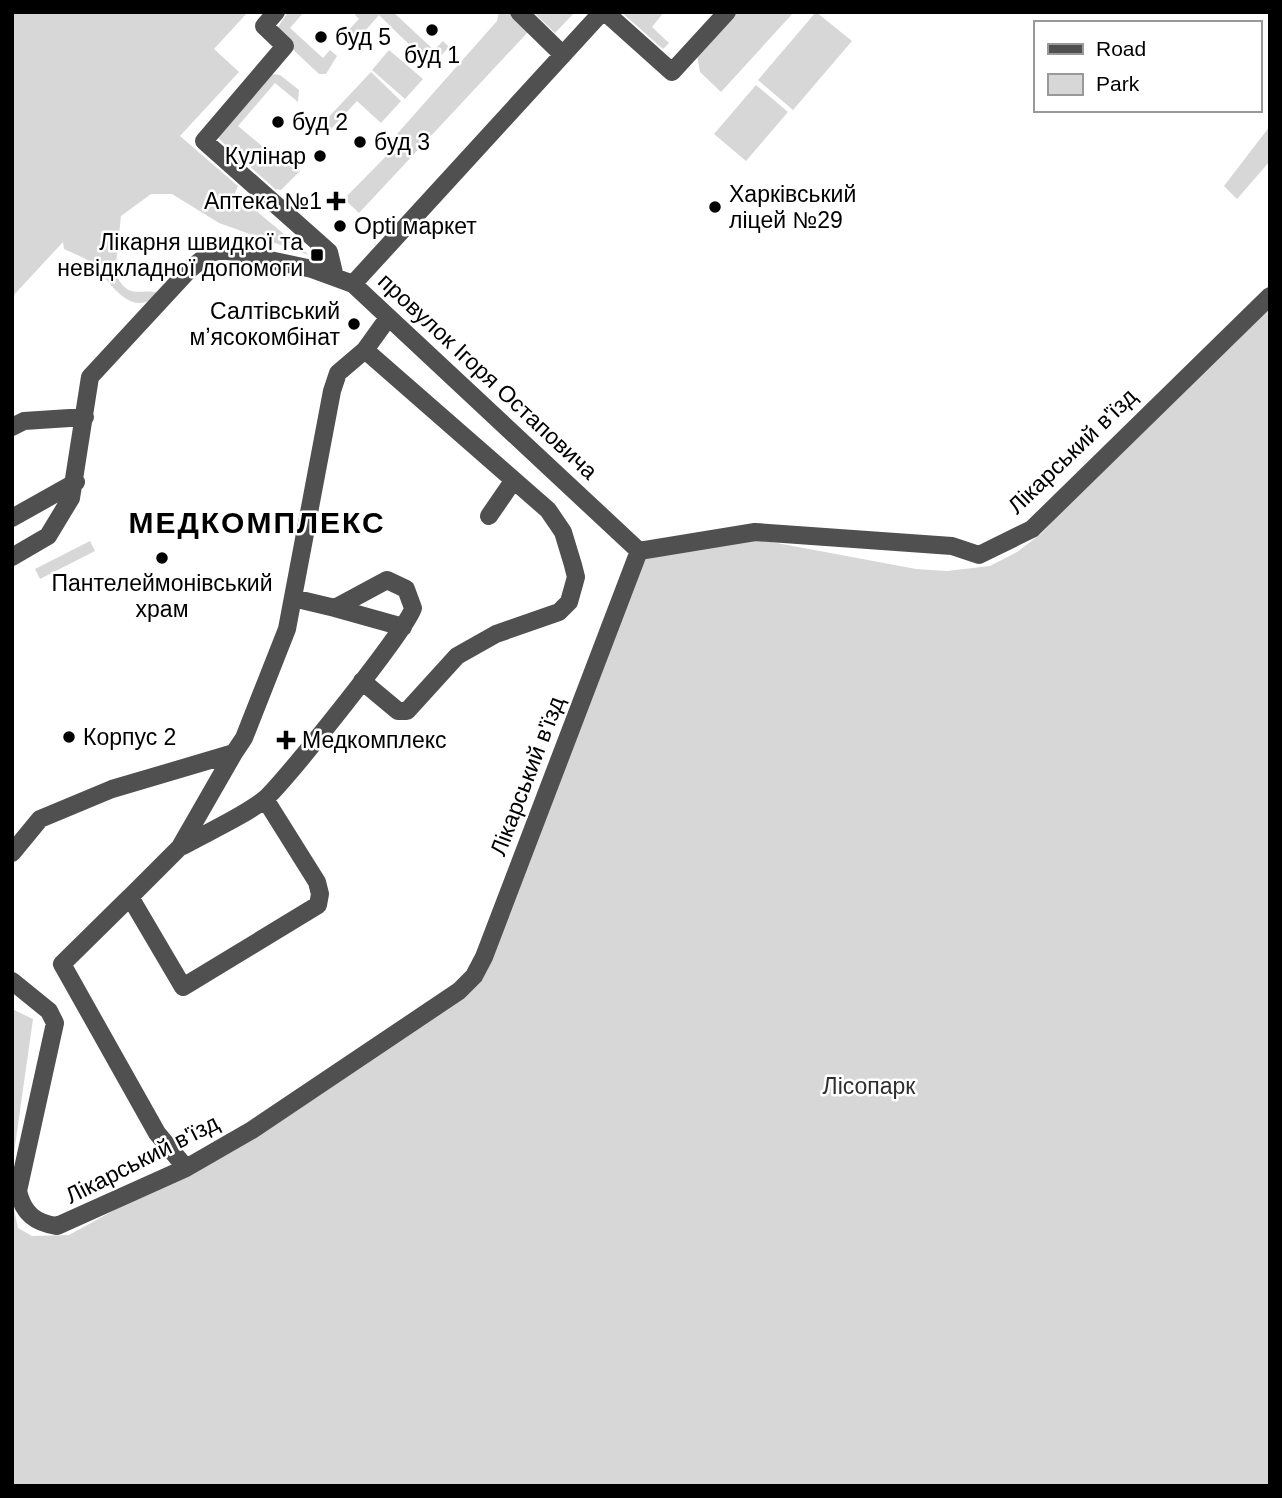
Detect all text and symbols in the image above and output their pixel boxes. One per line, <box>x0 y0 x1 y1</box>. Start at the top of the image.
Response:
legend <box>1034 21 1261 112</box>
marker: буд 1 <box>424 22 440 38</box>
place label: буд 5 <box>335 24 391 50</box>
marker: буд 5 <box>313 29 329 45</box>
text: Road <box>1096 37 1146 60</box>
place label: буд 1 <box>404 42 460 68</box>
text: Park <box>1096 72 1140 95</box>
place label: буд 2 <box>292 109 348 135</box>
marker: буд 2 <box>270 114 286 130</box>
place label: буд 3 <box>374 129 430 155</box>
marker: буд 3 <box>352 134 368 150</box>
place label: Кулінар <box>225 143 306 169</box>
marker: Кулінар <box>312 148 328 164</box>
place label: Харківський ліцей №29 <box>729 181 856 233</box>
place label: Аптека №1 <box>204 188 322 214</box>
marker: Аптека №1 <box>328 193 344 209</box>
marker: Харківський ліцей №29 <box>707 199 723 215</box>
place label: Opti маркет <box>354 213 477 239</box>
marker: Opti маркет <box>332 218 348 234</box>
place label: Лікарня швидкої та невідкладної допомоги <box>57 229 303 281</box>
marker: Лікарня швидкої та невідкладної допомоги <box>309 247 325 263</box>
street label: провулок Ігоря Остаповича <box>373 268 603 484</box>
place label: Салтівський мʼясокомбінат <box>190 298 340 350</box>
marker: Салтівський мʼясокомбінат <box>346 316 362 332</box>
street label: Лікарський в'їзд <box>1002 383 1142 519</box>
district label: МЕДКОМПЛЕКС <box>128 506 386 539</box>
marker: Пантелеймонівський храм <box>154 550 170 566</box>
place label: Пантелеймонівський храм <box>51 570 273 622</box>
street label: Лікарський в'їзд <box>485 692 570 859</box>
place label: Корпус 2 <box>83 724 176 750</box>
place label: Медкомплекс <box>302 727 447 753</box>
marker: Корпус 2 <box>61 729 77 745</box>
marker: Медкомплекс <box>276 730 296 750</box>
park label: Лісопарк <box>823 1073 916 1099</box>
street label: Лікарський в'їзд <box>61 1109 223 1209</box>

